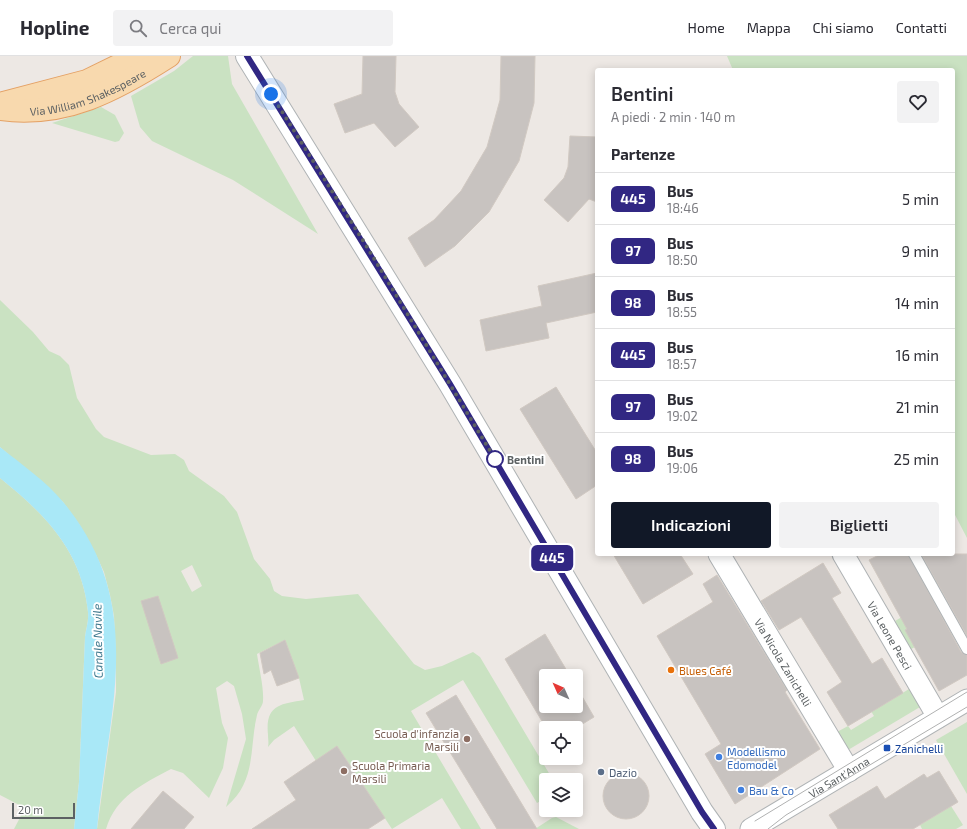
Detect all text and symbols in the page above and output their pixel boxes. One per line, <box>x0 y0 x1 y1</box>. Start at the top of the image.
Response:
search box <box>113 10 393 46</box>
text: Hopline <box>20 16 89 39</box>
icon: search <box>127 17 149 39</box>
text: Cerca qui <box>159 19 222 37</box>
text: Home <box>688 19 725 36</box>
text: Mappa <box>747 19 791 36</box>
text: Chi siamo <box>813 19 874 36</box>
text: Contatti <box>896 19 947 36</box>
street label: Via William Shakespeare <box>29 66 148 117</box>
button: heart <box>897 81 939 123</box>
text: Bentini <box>611 82 674 105</box>
your location <box>261 84 281 104</box>
text: A piedi · 2 min · 140 m <box>611 109 736 125</box>
text: Partenze <box>611 145 675 163</box>
text: Bus <box>667 182 693 200</box>
text: 445 <box>620 190 646 207</box>
text: 5 min <box>902 190 939 208</box>
text: 18:46 <box>667 200 699 216</box>
text: Bus <box>667 234 693 252</box>
text: 97 <box>625 242 641 259</box>
text: 9 min <box>901 242 939 260</box>
text: 18:50 <box>667 252 698 268</box>
text: Bus <box>667 286 693 304</box>
text: 98 <box>625 294 641 311</box>
text: 14 min <box>895 294 939 312</box>
text: 18:55 <box>667 304 697 320</box>
text: Bus <box>667 338 693 356</box>
text: 445 <box>620 346 646 363</box>
text: 16 min <box>896 346 939 364</box>
text: 18:57 <box>667 356 697 372</box>
text: Bus <box>667 390 693 408</box>
text: 97 <box>625 398 641 415</box>
text: 21 min <box>896 398 939 416</box>
text: 19:02 <box>667 408 698 424</box>
text: Bus <box>667 442 693 460</box>
marker: Bentini <box>486 450 504 468</box>
text: 98 <box>625 450 641 467</box>
text: 25 min <box>894 450 939 468</box>
place label: Bentini <box>507 453 544 466</box>
text: 19:06 <box>667 460 698 476</box>
button: Indicazioni <box>611 502 771 548</box>
button: Biglietti <box>779 502 939 548</box>
line badge: 445 <box>529 545 575 571</box>
text: 445 <box>539 549 565 566</box>
street label: Via Leone Pesci <box>865 599 915 672</box>
water label: Canale Navile <box>89 603 105 678</box>
street label: Via Nicola Zanichelli <box>752 616 815 708</box>
place label: Blues Café <box>679 664 732 677</box>
marker: Blues Café <box>666 665 676 675</box>
north arrow <box>539 669 583 713</box>
map controls <box>539 669 583 817</box>
button: locate <box>539 721 583 765</box>
place label: Scuola d'infanzia Marsili <box>374 727 459 753</box>
marker: Scuola d'infanzia Marsili <box>462 734 472 744</box>
place label: Zanichelli <box>895 742 943 755</box>
marker: Zanichelli <box>882 743 892 753</box>
place label: Modellismo Edomodel <box>727 745 786 771</box>
marker: Modellismo Edomodel <box>714 752 724 762</box>
street label: Via Sant'Anna <box>806 754 871 800</box>
place label: Scuola Primaria Marsili <box>352 759 430 785</box>
marker: Scuola Primaria Marsili <box>339 766 349 776</box>
place label: Dazio <box>609 766 637 779</box>
marker: Dazio <box>596 767 606 777</box>
button: layers <box>539 773 583 817</box>
place label: Bau & Co <box>749 784 794 797</box>
marker: Bau & Co <box>736 785 746 795</box>
scale bar <box>12 801 75 820</box>
text: 20 m <box>18 803 43 816</box>

